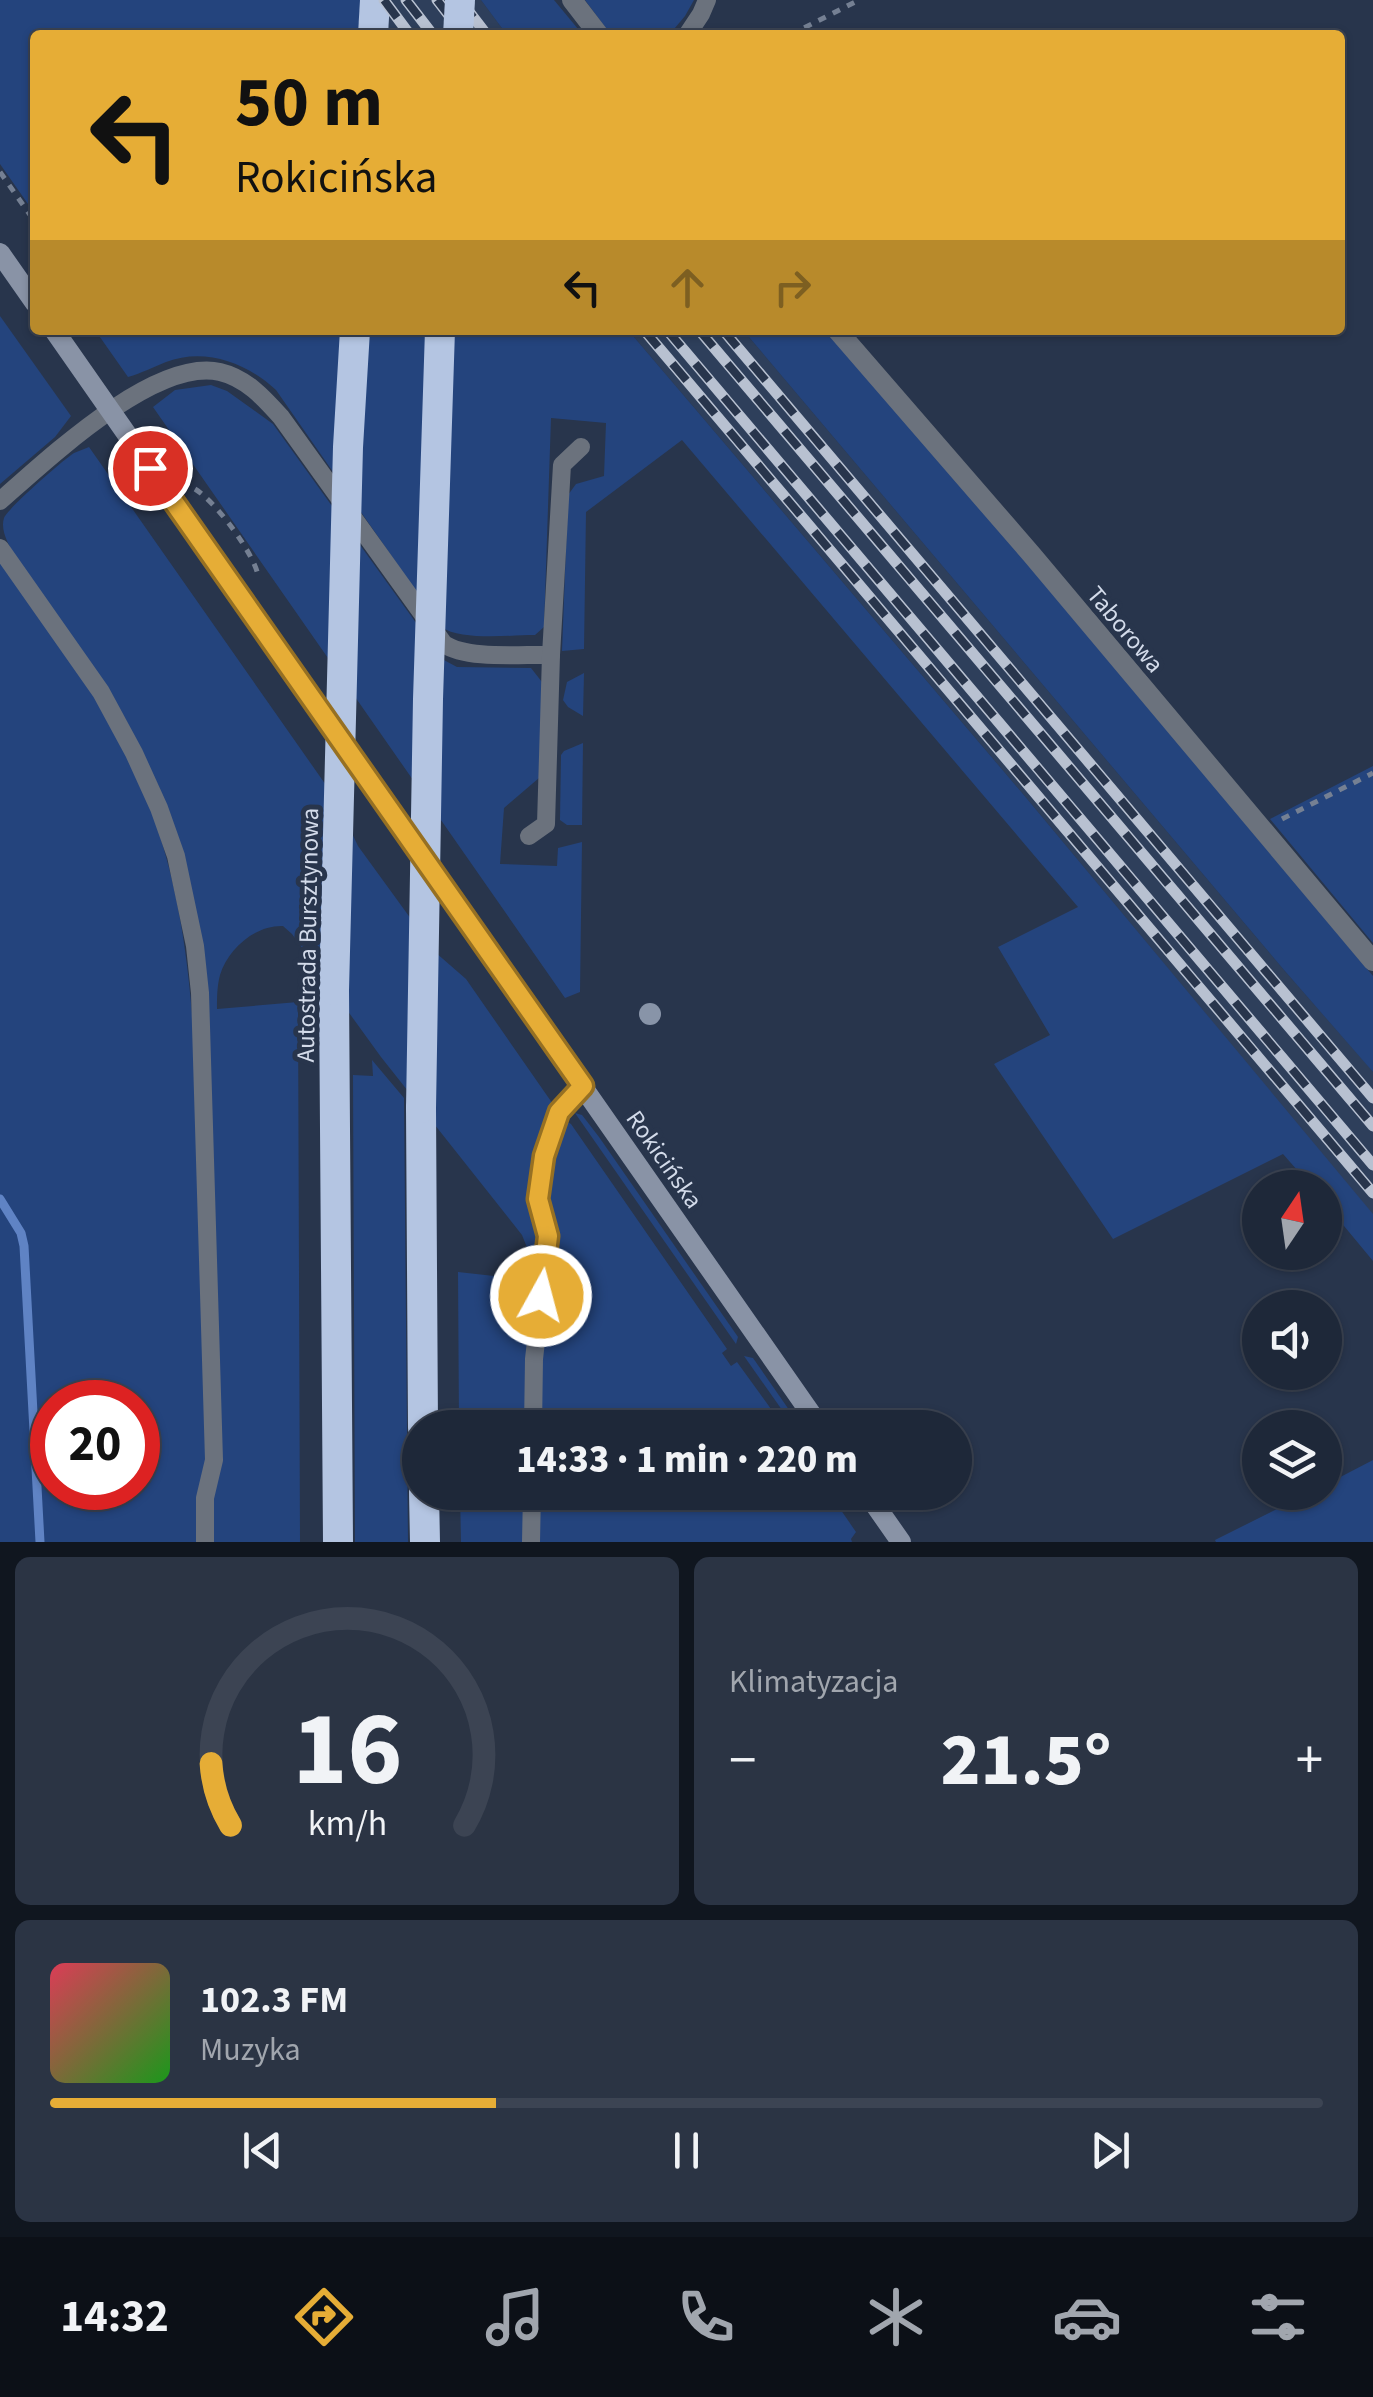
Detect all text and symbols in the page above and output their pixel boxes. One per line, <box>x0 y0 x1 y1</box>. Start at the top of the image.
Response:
text: 50 m <box>235 53 383 153</box>
icon: left <box>70 70 200 200</box>
text: Rokicińska <box>235 146 437 210</box>
icon: left <box>555 260 610 315</box>
icon: ahead <box>660 260 715 315</box>
icon: right <box>765 260 820 315</box>
pin <box>108 426 193 511</box>
icon: arrive <box>123 441 178 496</box>
street label: Taborowa <box>1078 578 1172 681</box>
street label: Autostrada Bursztynowa <box>288 807 328 1063</box>
street label: Rokicińska <box>617 1103 711 1216</box>
north arrow <box>1242 1170 1342 1270</box>
map controls <box>1242 1170 1342 1510</box>
position arrow <box>489 1244 593 1348</box>
button: sound <box>1242 1290 1342 1390</box>
speed limit sign: 20 <box>30 1380 160 1510</box>
button: layers <box>1242 1410 1342 1510</box>
text: 14:33 · 1 min · 220 m <box>516 1433 858 1487</box>
text: Klimatyzacja <box>729 1659 898 1705</box>
text: 16 <box>292 1677 402 1825</box>
text: 21.5° <box>940 1707 1112 1814</box>
text: − <box>729 1722 756 1800</box>
text: + <box>1296 1722 1323 1800</box>
text: km/h <box>307 1798 387 1849</box>
text: 102.3 FM <box>200 1973 348 2027</box>
text: Muzyka <box>200 2027 301 2073</box>
icon: previous <box>235 2123 290 2178</box>
icon: pause <box>659 2123 714 2178</box>
icon: next <box>1083 2123 1138 2178</box>
icon: directions <box>289 2282 359 2352</box>
icon: music <box>480 2282 550 2352</box>
icon: phone <box>671 2282 741 2352</box>
icon: climate <box>861 2282 931 2352</box>
icon: car <box>1052 2282 1122 2352</box>
icon: filters <box>1243 2282 1313 2352</box>
text: 14:32 <box>60 2285 169 2349</box>

